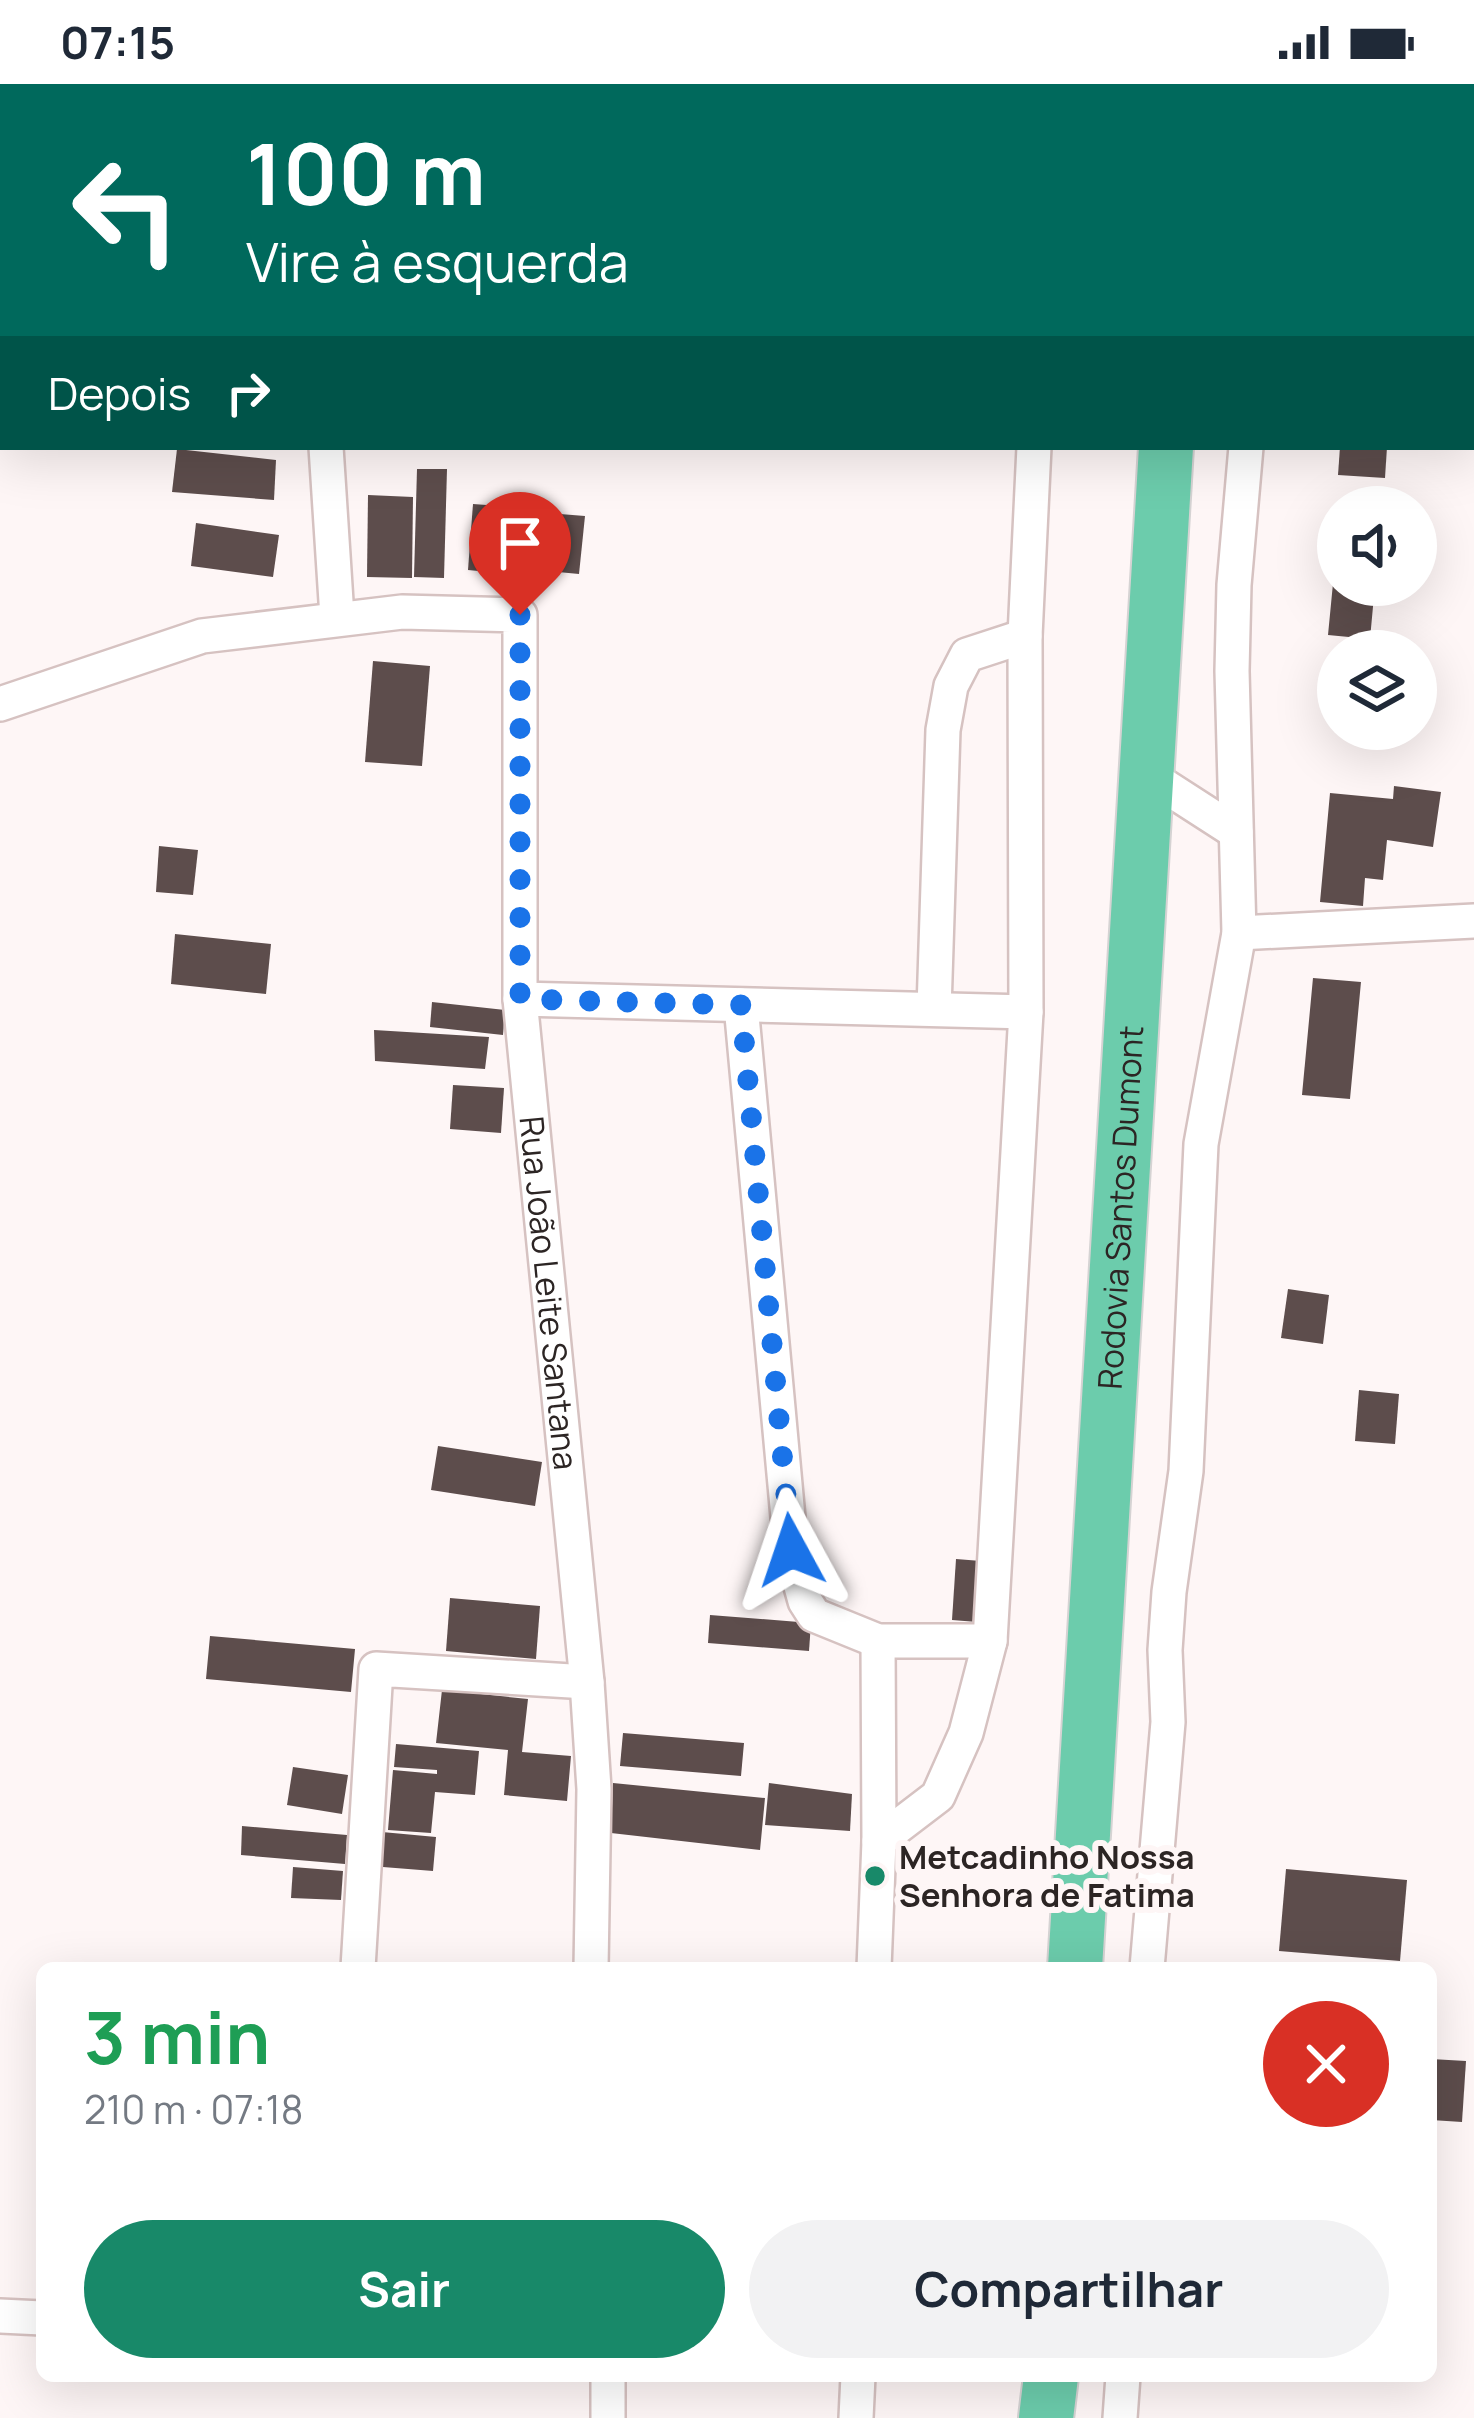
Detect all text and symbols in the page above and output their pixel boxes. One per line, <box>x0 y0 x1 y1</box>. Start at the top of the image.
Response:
text: 07:15 <box>60 11 175 73</box>
text: 100 m <box>246 115 486 230</box>
icon: left <box>48 132 204 288</box>
text: Vire à esquerda <box>246 224 629 298</box>
icon: right <box>215 360 281 426</box>
text: Depois <box>48 362 191 424</box>
map controls <box>1317 486 1437 750</box>
button: sound <box>1317 486 1437 606</box>
pin <box>469 492 571 615</box>
icon: arrive <box>487 510 553 576</box>
button: layers <box>1317 630 1437 750</box>
street label: Rodovia Santos Dumont <box>1087 1024 1153 1391</box>
street label: Rua João Leite Santana <box>510 1114 589 1472</box>
position arrow <box>728 1487 854 1613</box>
place label: Metcadinho Nossa Senhora de Fatima <box>899 1834 1195 1917</box>
marker: Metcadinho Nossa Senhora de Fatima <box>862 1863 888 1889</box>
text: 3 min <box>84 1987 270 2086</box>
button: close <box>1263 2001 1389 2127</box>
text: 210 m · 07:18 <box>84 2082 303 2136</box>
button: Sair <box>84 2220 725 2358</box>
button: Compartilhar <box>749 2220 1389 2358</box>

